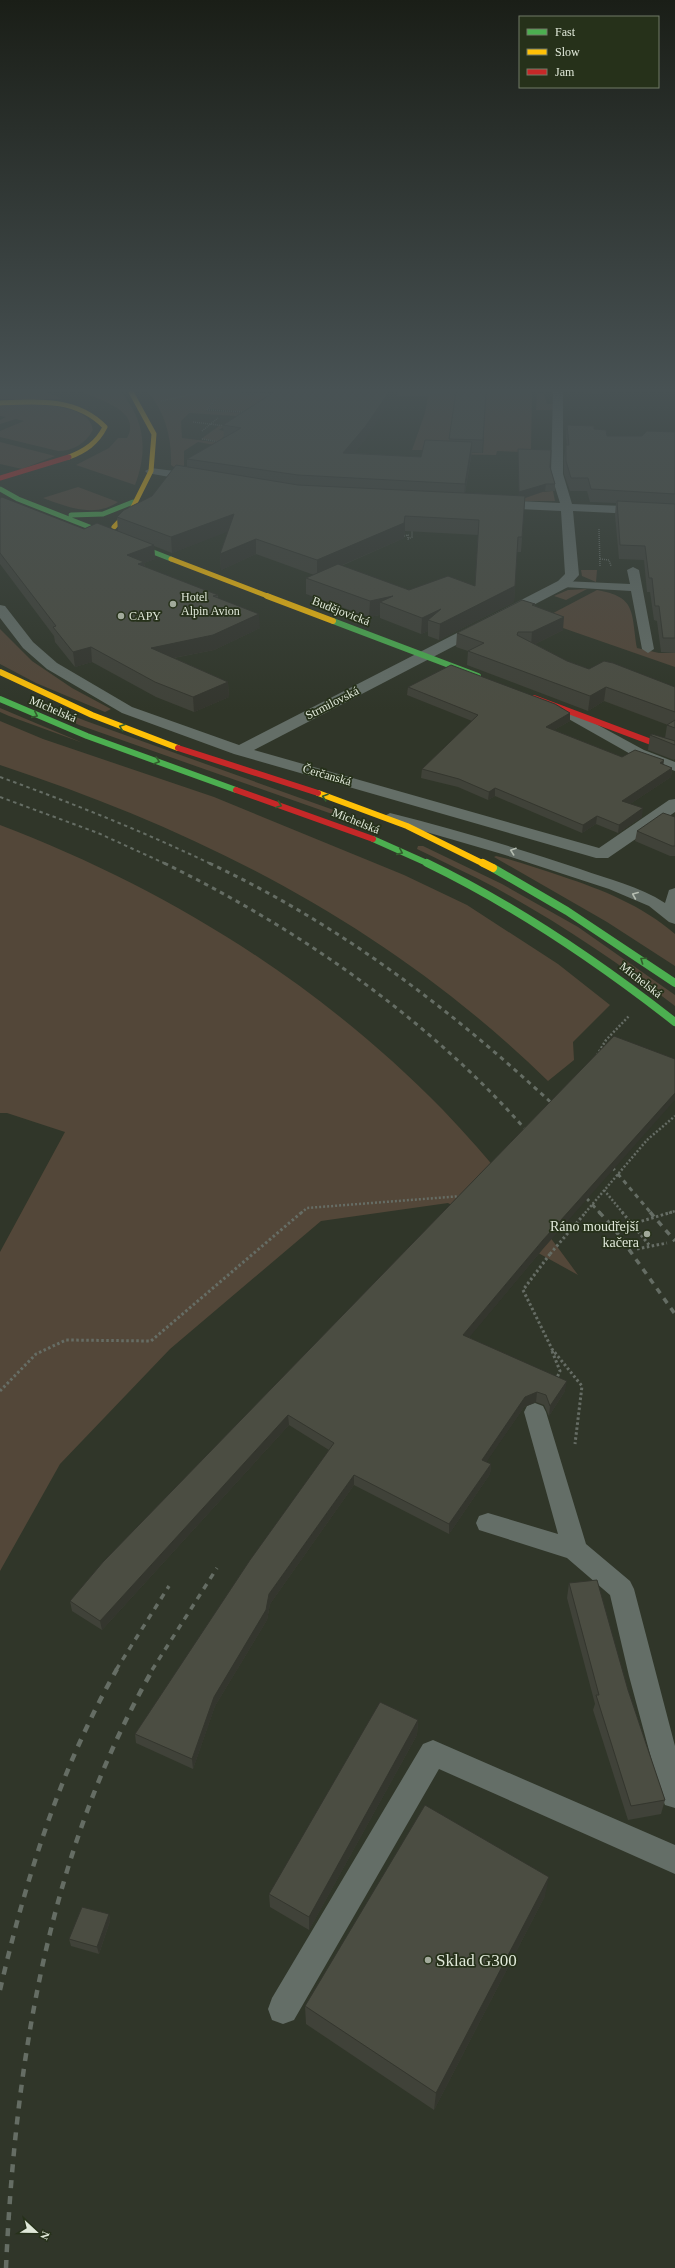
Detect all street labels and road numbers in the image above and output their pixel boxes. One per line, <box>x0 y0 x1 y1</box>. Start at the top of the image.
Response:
street label: Budějovická <box>310 594 372 629</box>
street label: Strmilovská <box>303 683 362 722</box>
street label: Michelská <box>27 693 79 725</box>
street label: Čerčanská <box>301 761 354 789</box>
street label: Michelská <box>330 805 382 837</box>
street label: Michelská <box>617 959 666 1001</box>

